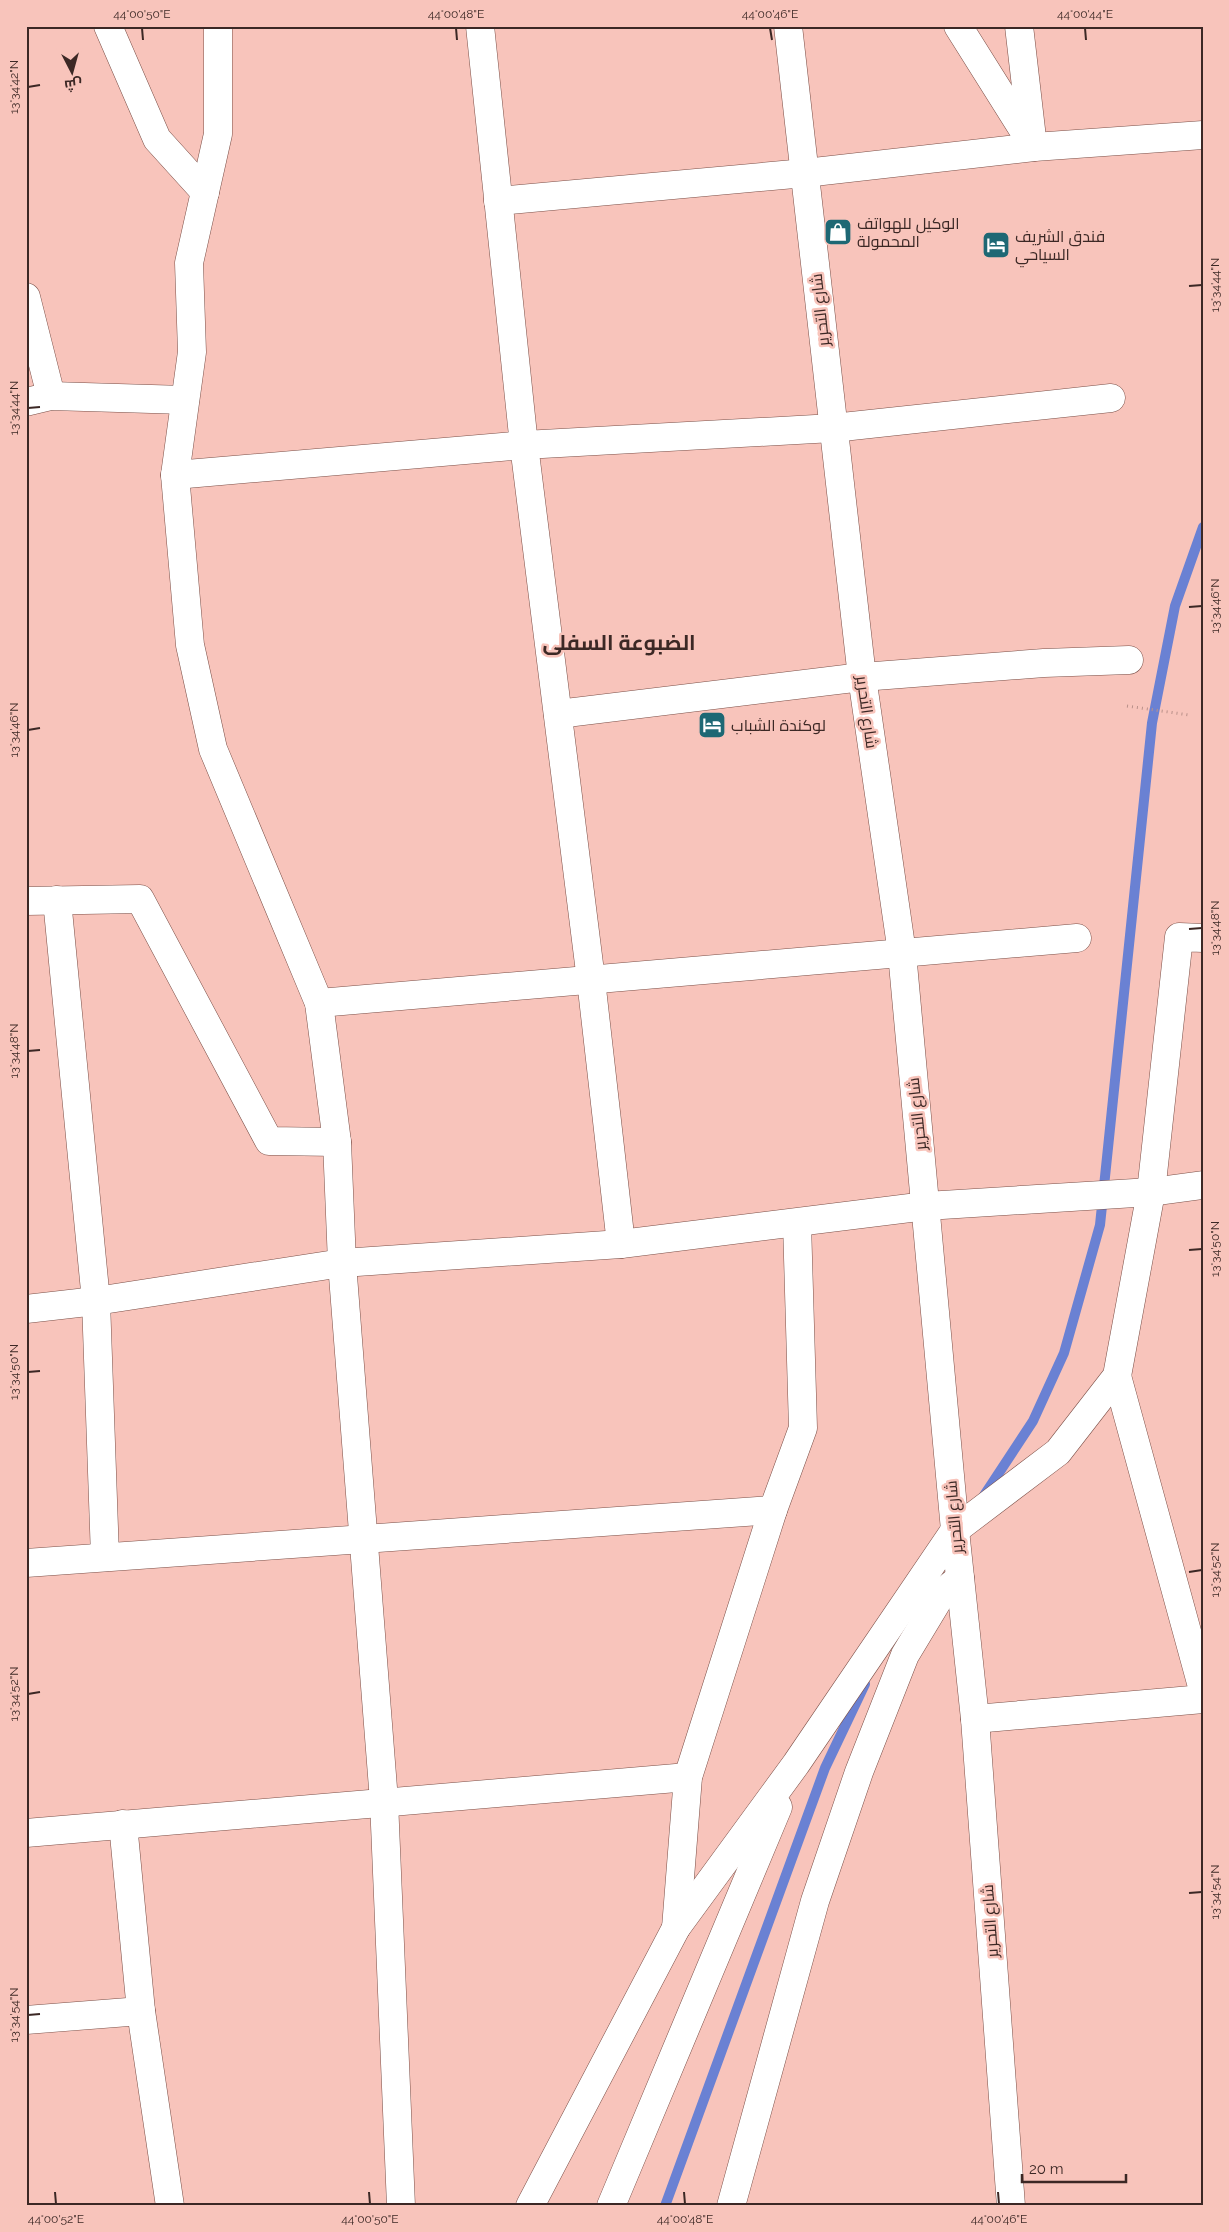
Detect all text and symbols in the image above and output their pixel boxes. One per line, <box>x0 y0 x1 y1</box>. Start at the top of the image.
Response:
text: 44°00'50"E <box>113 7 171 21</box>
text: 44°00'48"E <box>428 7 484 21</box>
text: 44°00'46"E <box>742 7 798 21</box>
text: 44°00'44"E <box>1057 7 1113 21</box>
north arrow <box>48 48 98 98</box>
text: 13°34'42"N <box>7 60 21 114</box>
text: ش <box>63 75 83 94</box>
place label: الوكيل للهواتف المحمولة <box>857 214 960 251</box>
shop icon: الوكيل للهواتف المحمولة <box>823 217 853 247</box>
place label: فندق الشريف السياحي <box>1015 227 1105 268</box>
hotel icon: فندق الشريف السياحي <box>981 230 1011 260</box>
text: 13°34'44"N <box>1208 258 1222 312</box>
street label: شارع التحرير <box>807 272 835 348</box>
text: 13°34'44"N <box>7 381 21 435</box>
text: 13°34'46"N <box>1208 578 1222 634</box>
district label: الضبوعة السفلى <box>542 630 696 656</box>
street label: شارع التحرير <box>850 673 882 750</box>
text: 13°34'46"N <box>7 702 21 758</box>
hotel icon: لوكندة الشباب <box>697 710 727 740</box>
place label: لوكندة الشباب <box>731 716 826 735</box>
text: 13°34'48"N <box>1208 900 1222 956</box>
text: 13°34'48"N <box>7 1023 21 1079</box>
street label: شارع التحرير <box>904 1076 932 1152</box>
text: 13°34'50"N <box>1208 1221 1222 1277</box>
text: 13°34'50"N <box>7 1344 21 1400</box>
street label: شارع التحرير <box>941 1479 969 1555</box>
text: 13°34'52"N <box>1208 1543 1222 1597</box>
text: 13°34'52"N <box>7 1667 21 1721</box>
text: 13°34'54"N <box>1208 1864 1222 1920</box>
street label: شارع التحرير <box>978 1884 1004 1959</box>
text: 13°34'54"N <box>7 1987 21 2043</box>
scale bar <box>1022 2152 1125 2184</box>
text: 20 m <box>1029 2160 1064 2178</box>
text: 44°00'52"E <box>28 2212 84 2226</box>
text: 44°00'50"E <box>341 2212 399 2226</box>
text: 44°00'48"E <box>657 2212 713 2226</box>
text: 44°00'46"E <box>971 2212 1027 2226</box>

